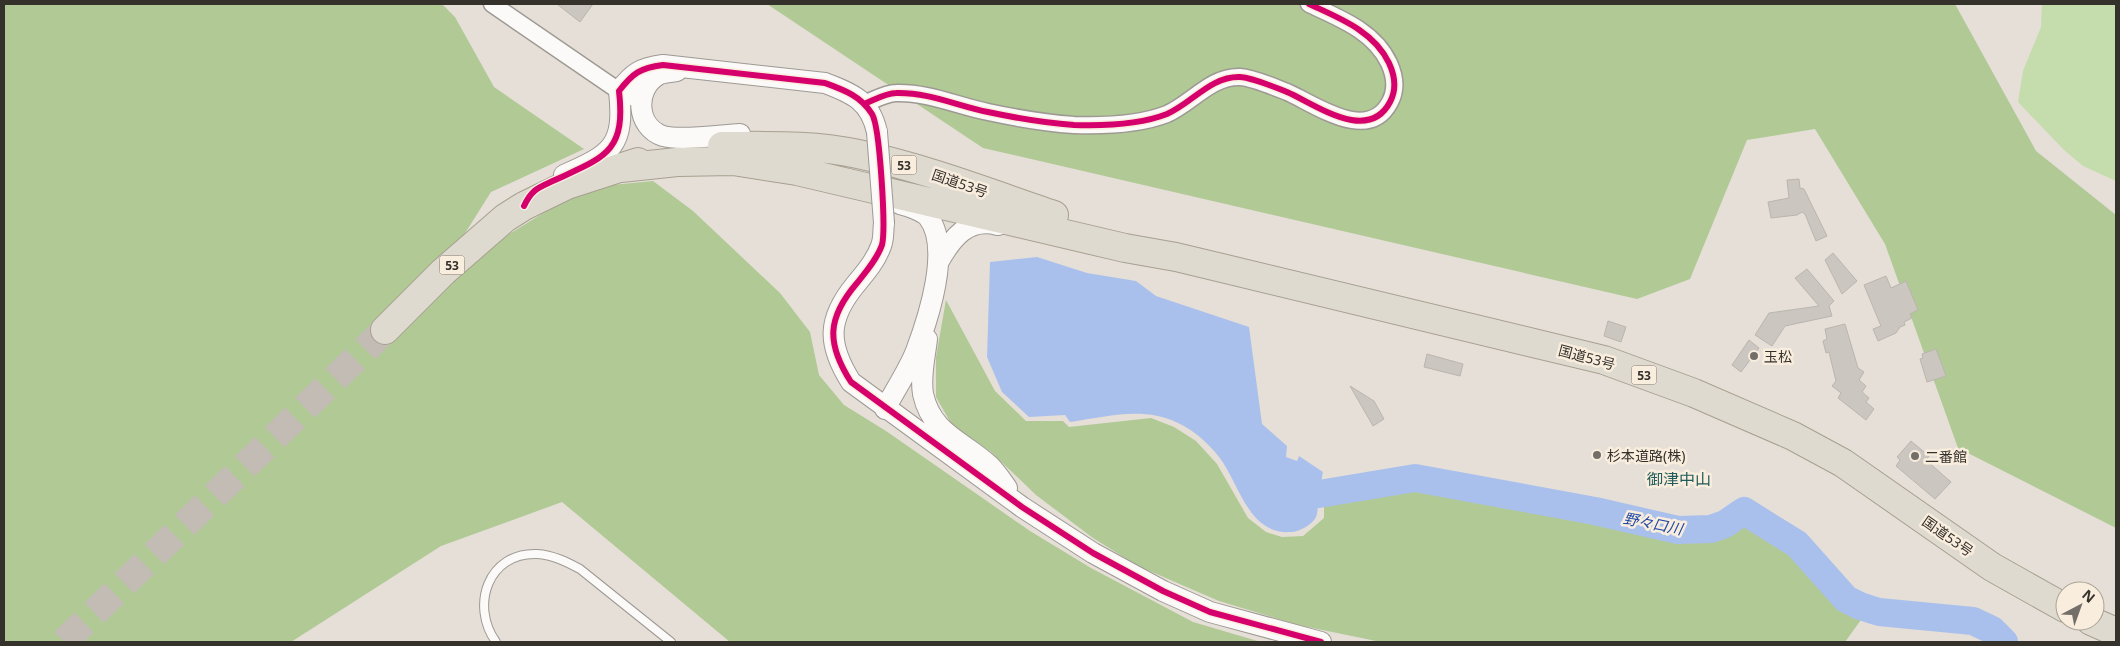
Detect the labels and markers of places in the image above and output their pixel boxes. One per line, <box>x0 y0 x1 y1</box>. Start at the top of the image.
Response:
place label: 玉松 <box>1764 347 1792 366</box>
marker: 玉松 <box>1748 350 1760 362</box>
place label: 杉本道路(株) <box>1607 446 1685 465</box>
place label: 二番館 <box>1925 447 1967 466</box>
marker: 杉本道路(株) <box>1591 449 1603 461</box>
marker: 二番館 <box>1909 450 1921 462</box>

